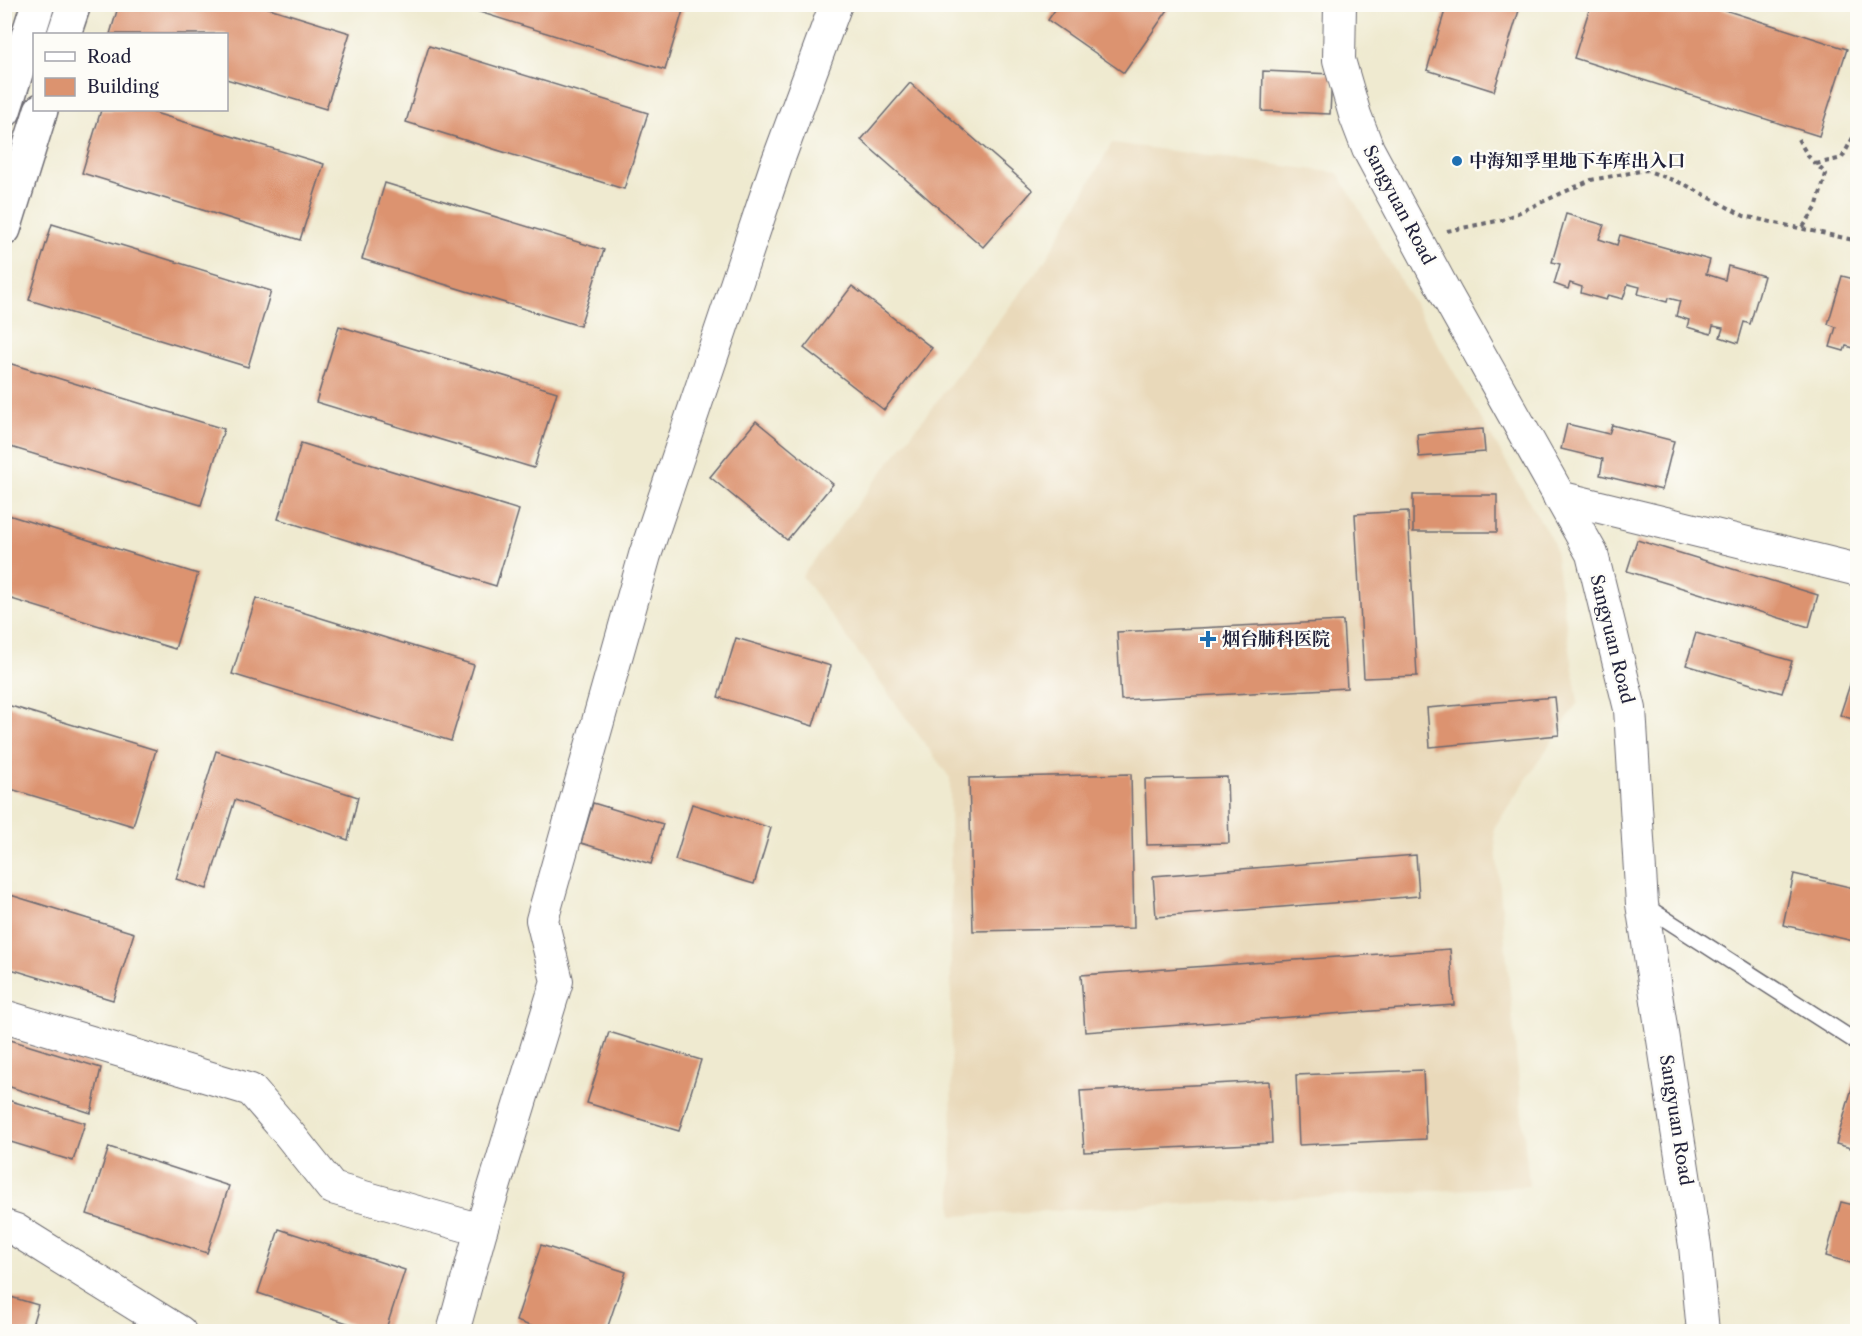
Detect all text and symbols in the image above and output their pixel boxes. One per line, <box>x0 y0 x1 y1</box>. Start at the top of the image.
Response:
legend <box>33 33 228 111</box>
text: Road <box>87 46 132 68</box>
text: Building <box>87 76 159 98</box>
street label: Sangyuan Road <box>1358 141 1440 269</box>
place label: 中海知孚里地下车库出入口 <box>1469 150 1685 172</box>
marker: 中海知孚里地下车库出入口 <box>1450 154 1464 168</box>
street label: Sangyuan Road <box>1585 572 1639 706</box>
place label: 烟台肺科医院 <box>1222 628 1330 650</box>
marker: 烟台肺科医院 <box>1199 630 1217 648</box>
street label: Sangyuan Road <box>1655 1053 1697 1187</box>

